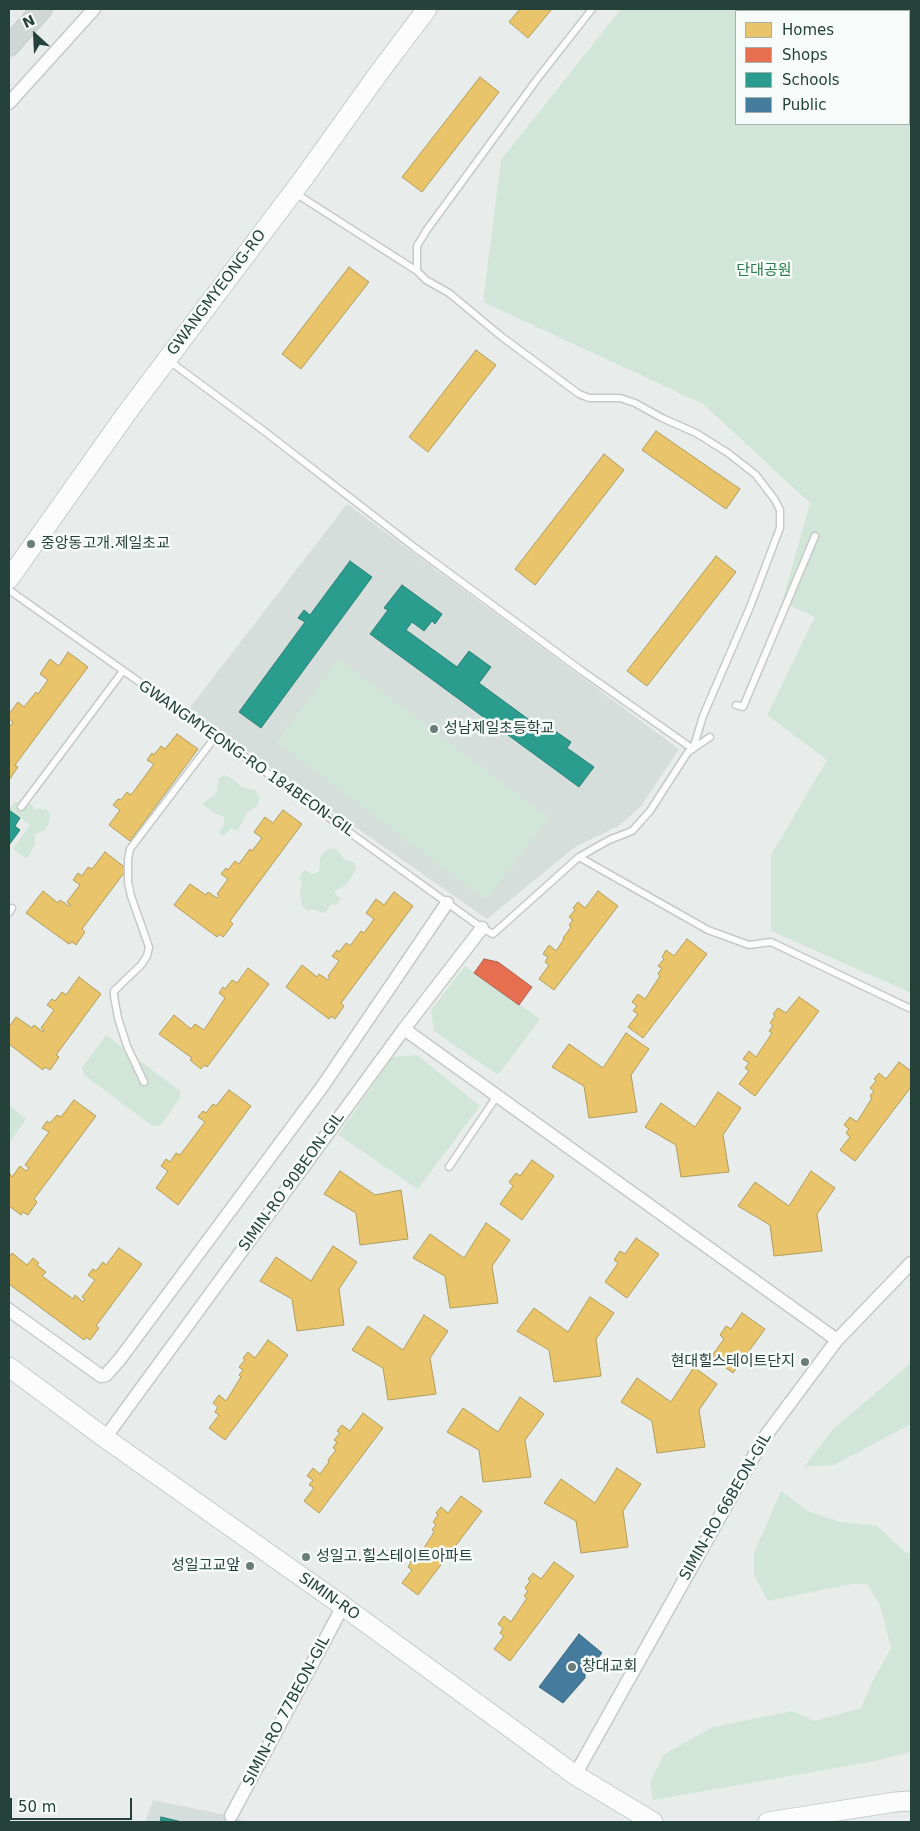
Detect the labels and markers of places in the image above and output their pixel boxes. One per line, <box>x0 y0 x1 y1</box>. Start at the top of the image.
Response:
place label: 중앙동고개.제일초교 <box>41 535 170 553</box>
marker: 중앙동고개.제일초교 <box>25 538 37 550</box>
place label: 성남제일초등학교 <box>444 720 554 738</box>
marker: 성남제일초등학교 <box>428 723 440 735</box>
place label: 현대힐스테이트단지 <box>671 1353 795 1371</box>
marker: 현대힐스테이트단지 <box>799 1356 811 1368</box>
place label: 성일고.힐스테이트아파트 <box>316 1548 473 1566</box>
marker: 성일고.힐스테이트아파트 <box>300 1551 312 1563</box>
place label: 성일고교앞 <box>171 1557 240 1575</box>
marker: 성일고교앞 <box>244 1560 256 1572</box>
place label: 창대교회 <box>582 1658 637 1676</box>
marker: 창대교회 <box>566 1661 578 1673</box>

